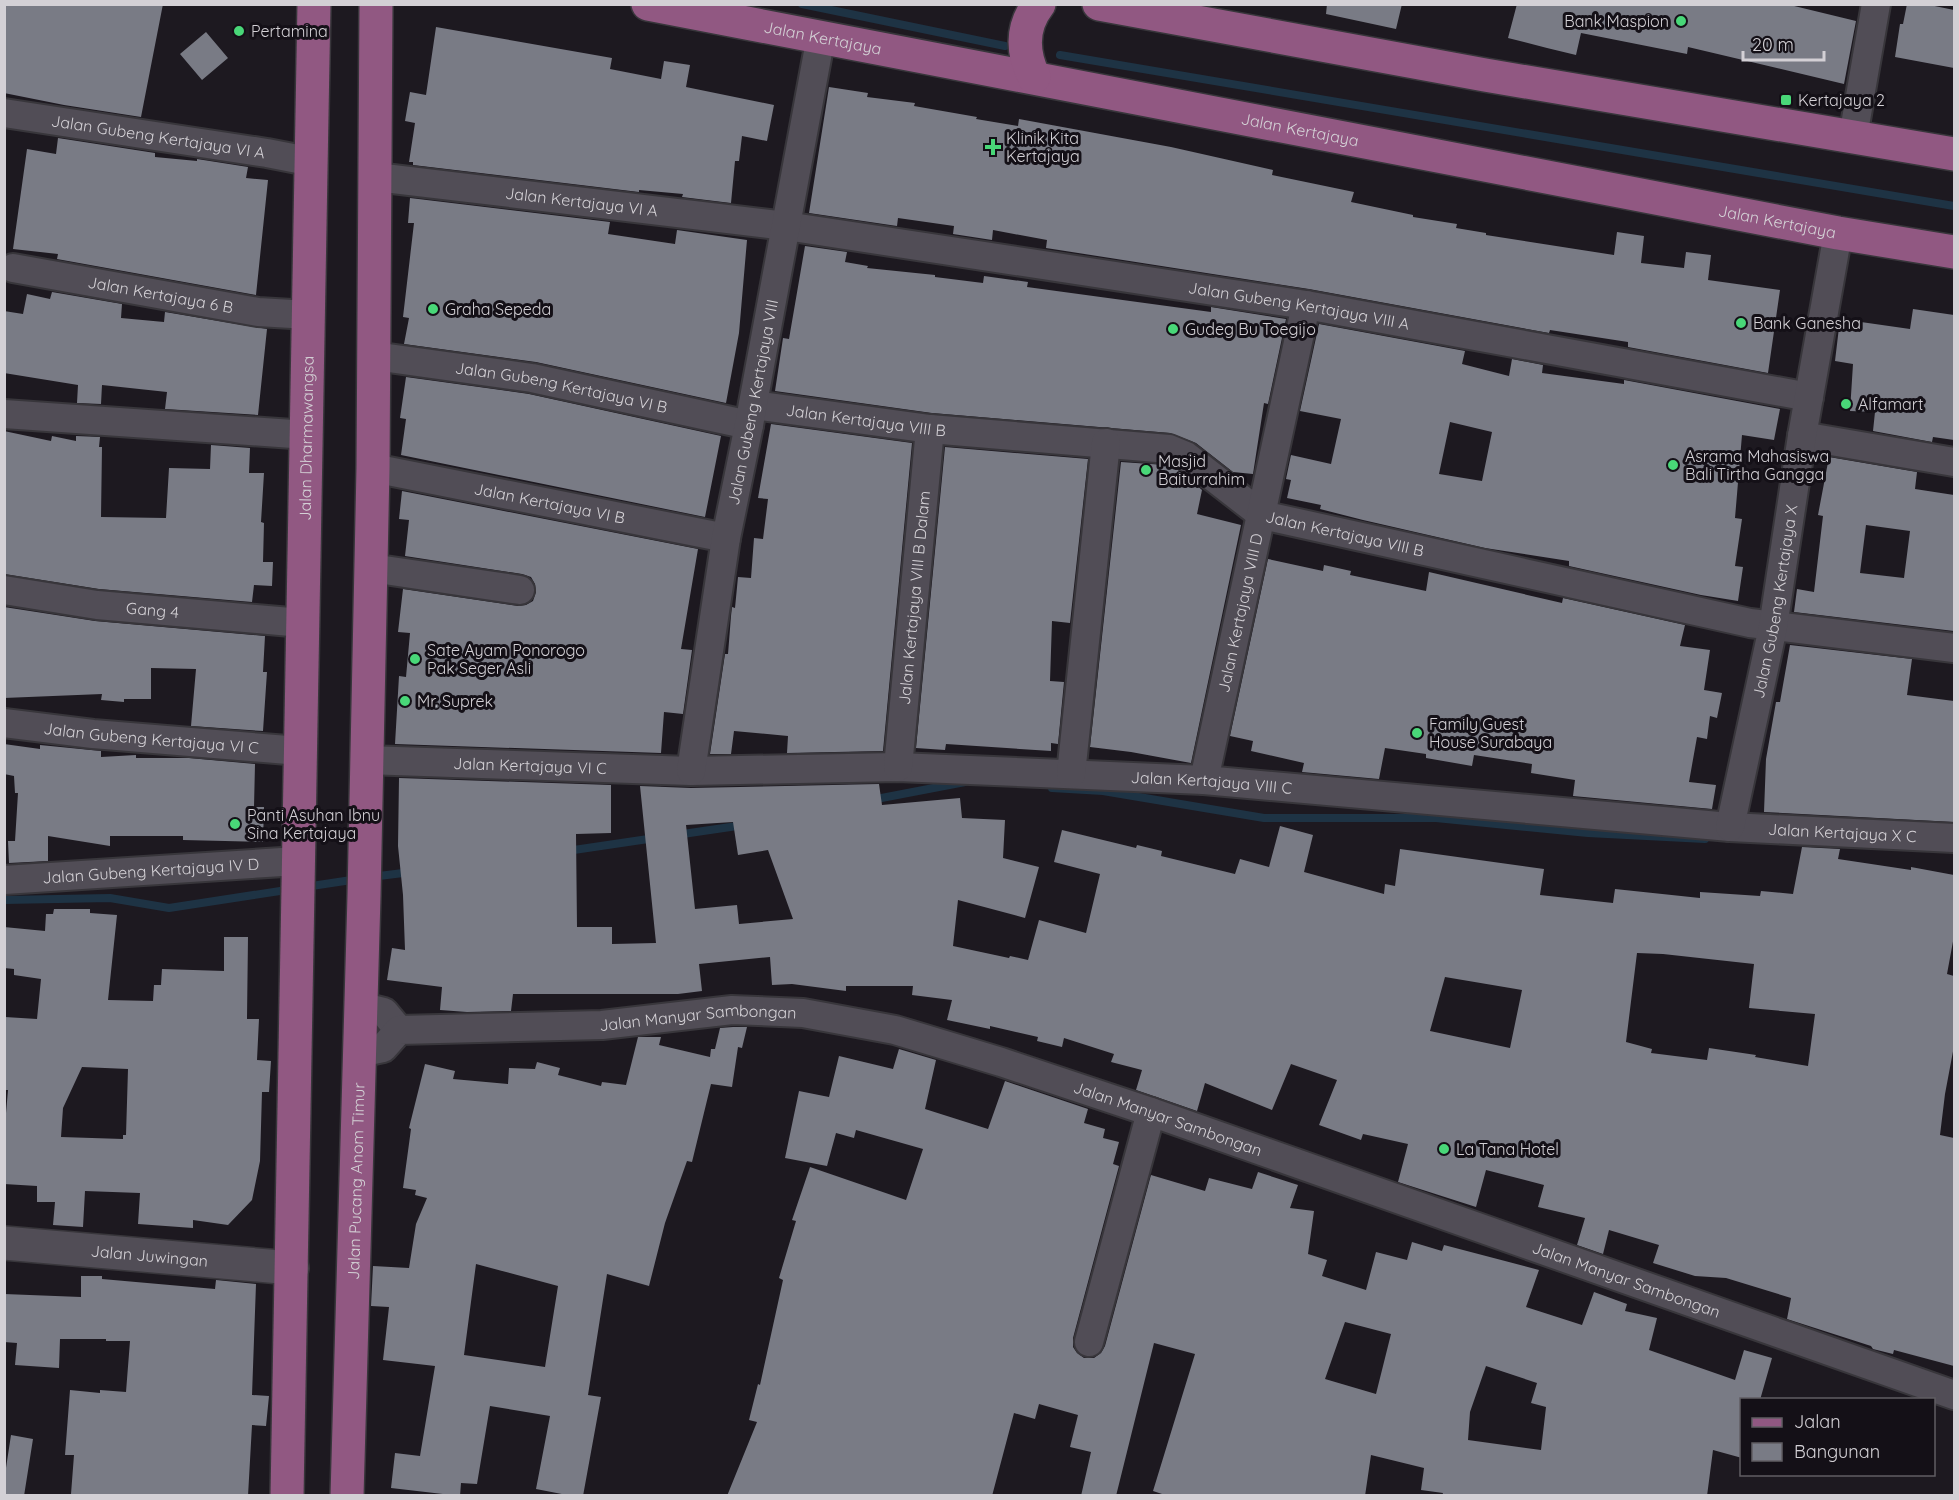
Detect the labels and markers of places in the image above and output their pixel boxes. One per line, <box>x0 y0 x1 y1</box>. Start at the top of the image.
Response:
place label: Bank Maspion <box>1564 11 1669 31</box>
marker: Bank Maspion <box>1674 14 1688 28</box>
place label: Pertamina <box>251 21 328 41</box>
marker: Pertamina <box>232 24 246 38</box>
place label: Kertajaya 2 <box>1798 90 1885 110</box>
marker: Kertajaya 2 <box>1779 93 1793 107</box>
place label: Klinik Kita Kertajaya <box>1006 128 1080 166</box>
marker: Klinik Kita Kertajaya <box>984 138 1002 156</box>
place label: Graha Sepeda <box>445 299 551 319</box>
marker: Graha Sepeda <box>426 302 440 316</box>
place label: Bank Ganesha <box>1753 313 1861 333</box>
marker: Bank Ganesha <box>1734 316 1748 330</box>
place label: Gudeg Bu Toegijo <box>1185 319 1316 339</box>
marker: Gudeg Bu Toegijo <box>1166 322 1180 336</box>
place label: Alfamart <box>1858 394 1923 414</box>
marker: Alfamart <box>1839 397 1853 411</box>
place label: Asrama Mahasiswa Bali Tirtha Gangga <box>1685 446 1829 484</box>
place label: Masjid Baiturrahim <box>1158 451 1245 489</box>
marker: Asrama Mahasiswa Bali Tirtha Gangga <box>1666 458 1680 472</box>
marker: Masjid Baiturrahim <box>1139 463 1153 477</box>
place label: Sate Ayam Ponorogo Pak Seger Asli <box>427 640 585 678</box>
marker: Sate Ayam Ponorogo Pak Seger Asli <box>408 652 422 666</box>
place label: Mr. Suprek <box>417 691 493 711</box>
marker: Mr. Suprek <box>398 694 412 708</box>
place label: Family Guest House Surabaya <box>1429 714 1552 752</box>
marker: Family Guest House Surabaya <box>1410 726 1424 740</box>
place label: Panti Asuhan Ibnu Sina Kertajaya <box>247 805 380 843</box>
marker: Panti Asuhan Ibnu Sina Kertajaya <box>228 817 242 831</box>
place label: La Tana Hotel <box>1456 1139 1559 1159</box>
marker: La Tana Hotel <box>1437 1142 1451 1156</box>

